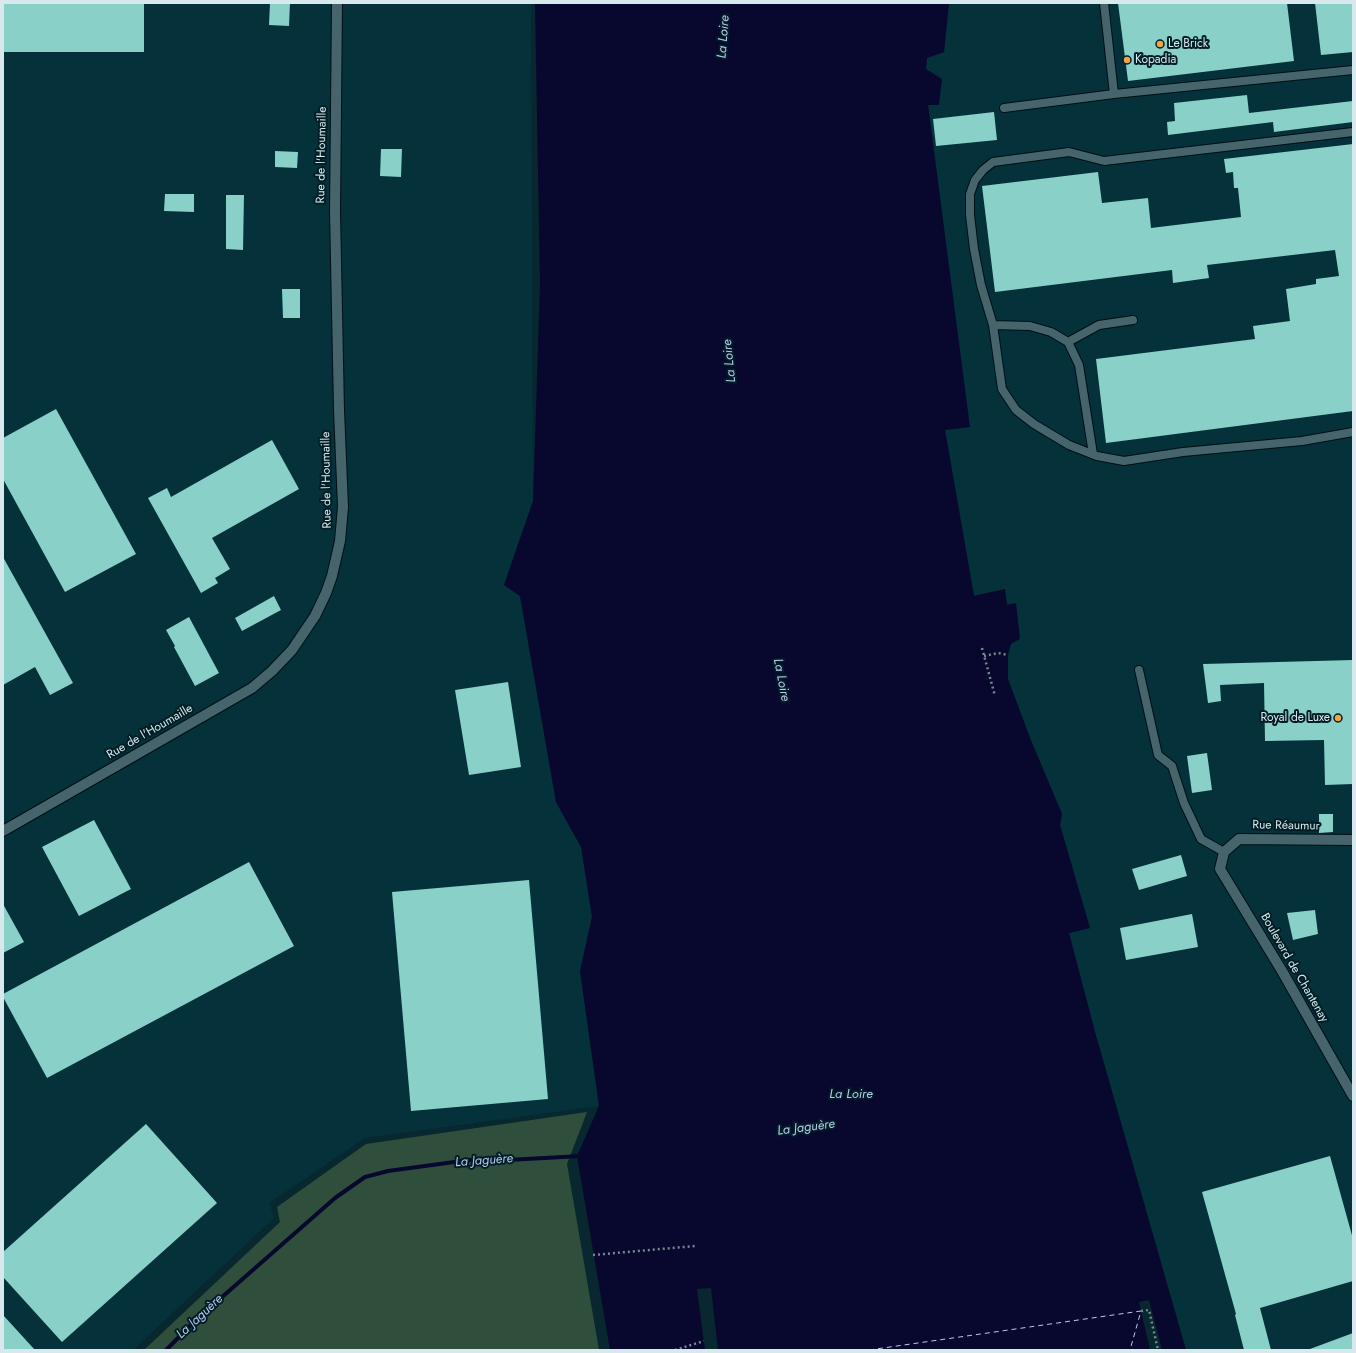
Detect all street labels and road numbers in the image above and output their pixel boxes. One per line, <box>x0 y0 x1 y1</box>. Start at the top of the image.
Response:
street label: Rue de l'Houmaille <box>314 106 330 204</box>
street label: Rue de l'Houmaille <box>319 431 335 529</box>
street label: Rue de l'Houmaille <box>104 702 196 762</box>
street label: Rue Réaumur <box>1252 818 1320 834</box>
street label: Boulevard de Chantenay <box>1257 911 1331 1025</box>

